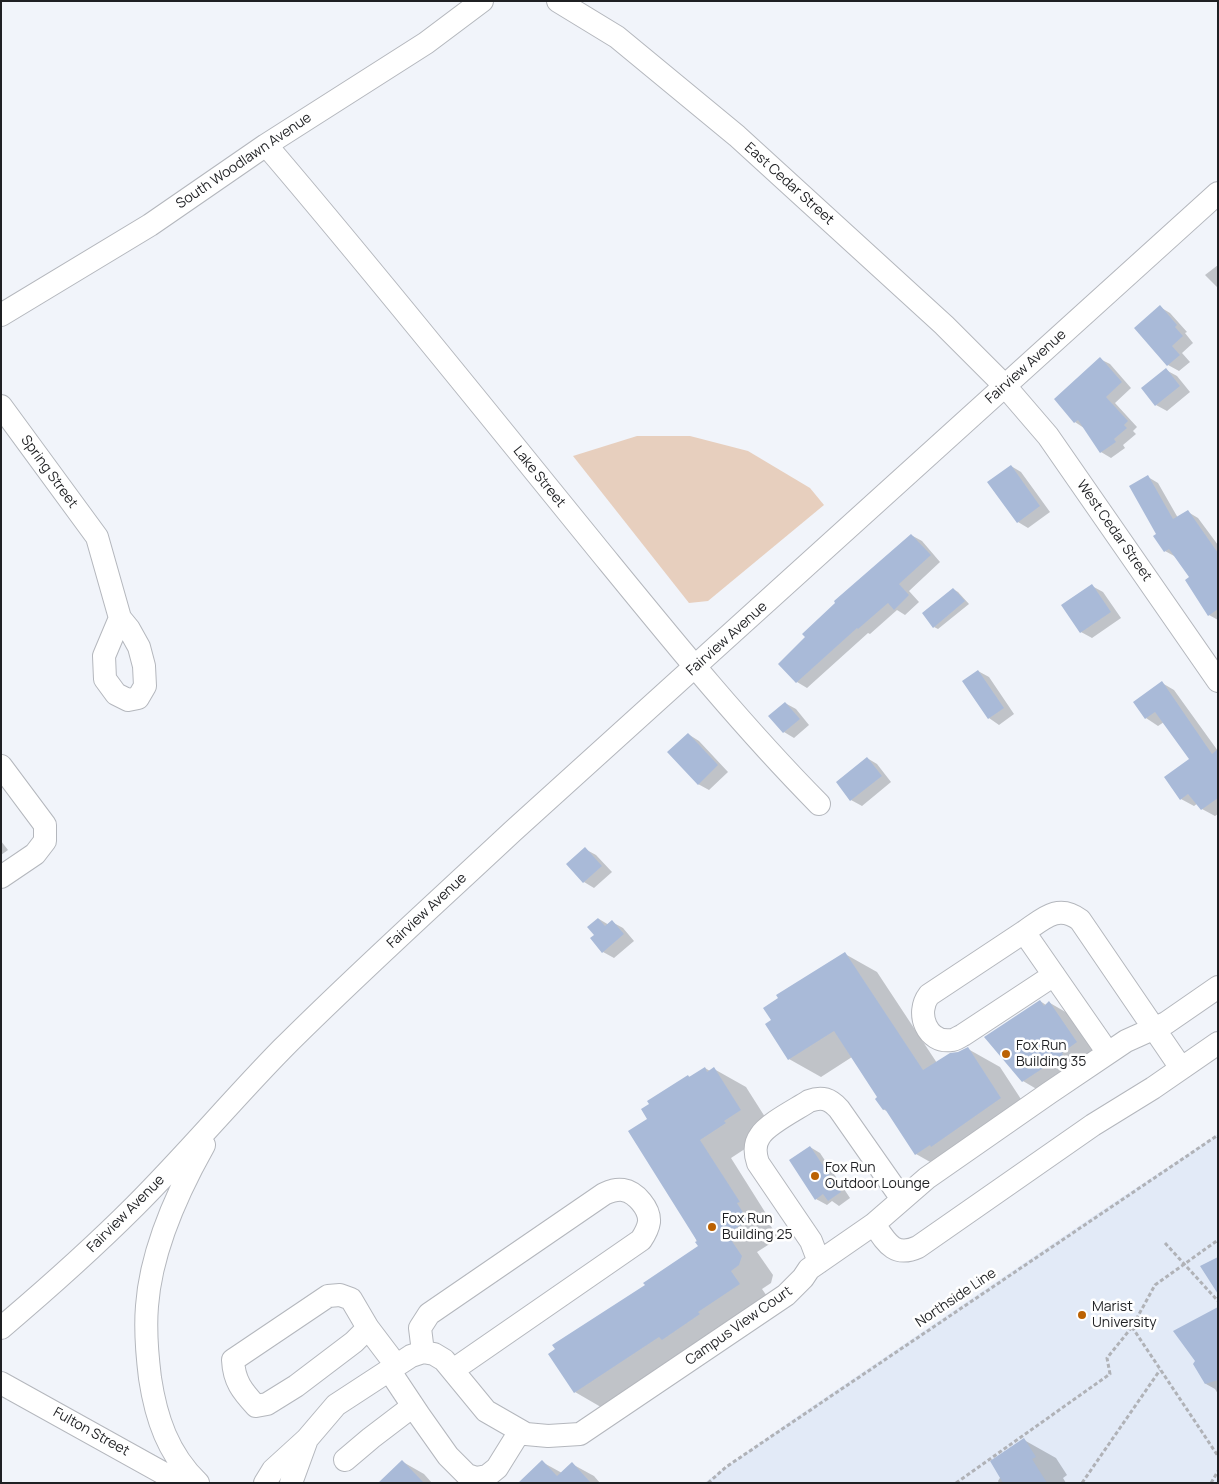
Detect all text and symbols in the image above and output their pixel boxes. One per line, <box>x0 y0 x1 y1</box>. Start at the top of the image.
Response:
street label: South Woodlawn Avenue <box>173 109 315 213</box>
street label: East Cedar Street <box>741 139 837 229</box>
street label: Fairview Avenue <box>982 326 1070 408</box>
street label: Spring Street <box>17 432 81 512</box>
street label: Lake Street <box>509 443 569 511</box>
street label: West Cedar Street <box>1073 477 1155 585</box>
street label: Fairview Avenue <box>683 598 771 680</box>
street label: Fairview Avenue <box>384 870 470 952</box>
place label: Fox Run Building 35 <box>1016 1038 1086 1070</box>
marker: Fox Run Building 35 <box>1000 1048 1012 1060</box>
place label: Fox Run Outdoor Lounge <box>825 1160 930 1192</box>
marker: Fox Run Outdoor Lounge <box>809 1170 821 1182</box>
street label: Fairview Avenue <box>84 1172 168 1256</box>
place label: Fox Run Building 25 <box>722 1211 792 1244</box>
marker: Fox Run Building 25 <box>706 1221 718 1233</box>
street label: Northside Line <box>913 1265 999 1331</box>
street label: Campus View Court <box>682 1283 796 1369</box>
place label: Marist University <box>1092 1299 1157 1331</box>
marker: Marist University <box>1076 1309 1088 1321</box>
street label: Fulton Street <box>50 1404 132 1460</box>

